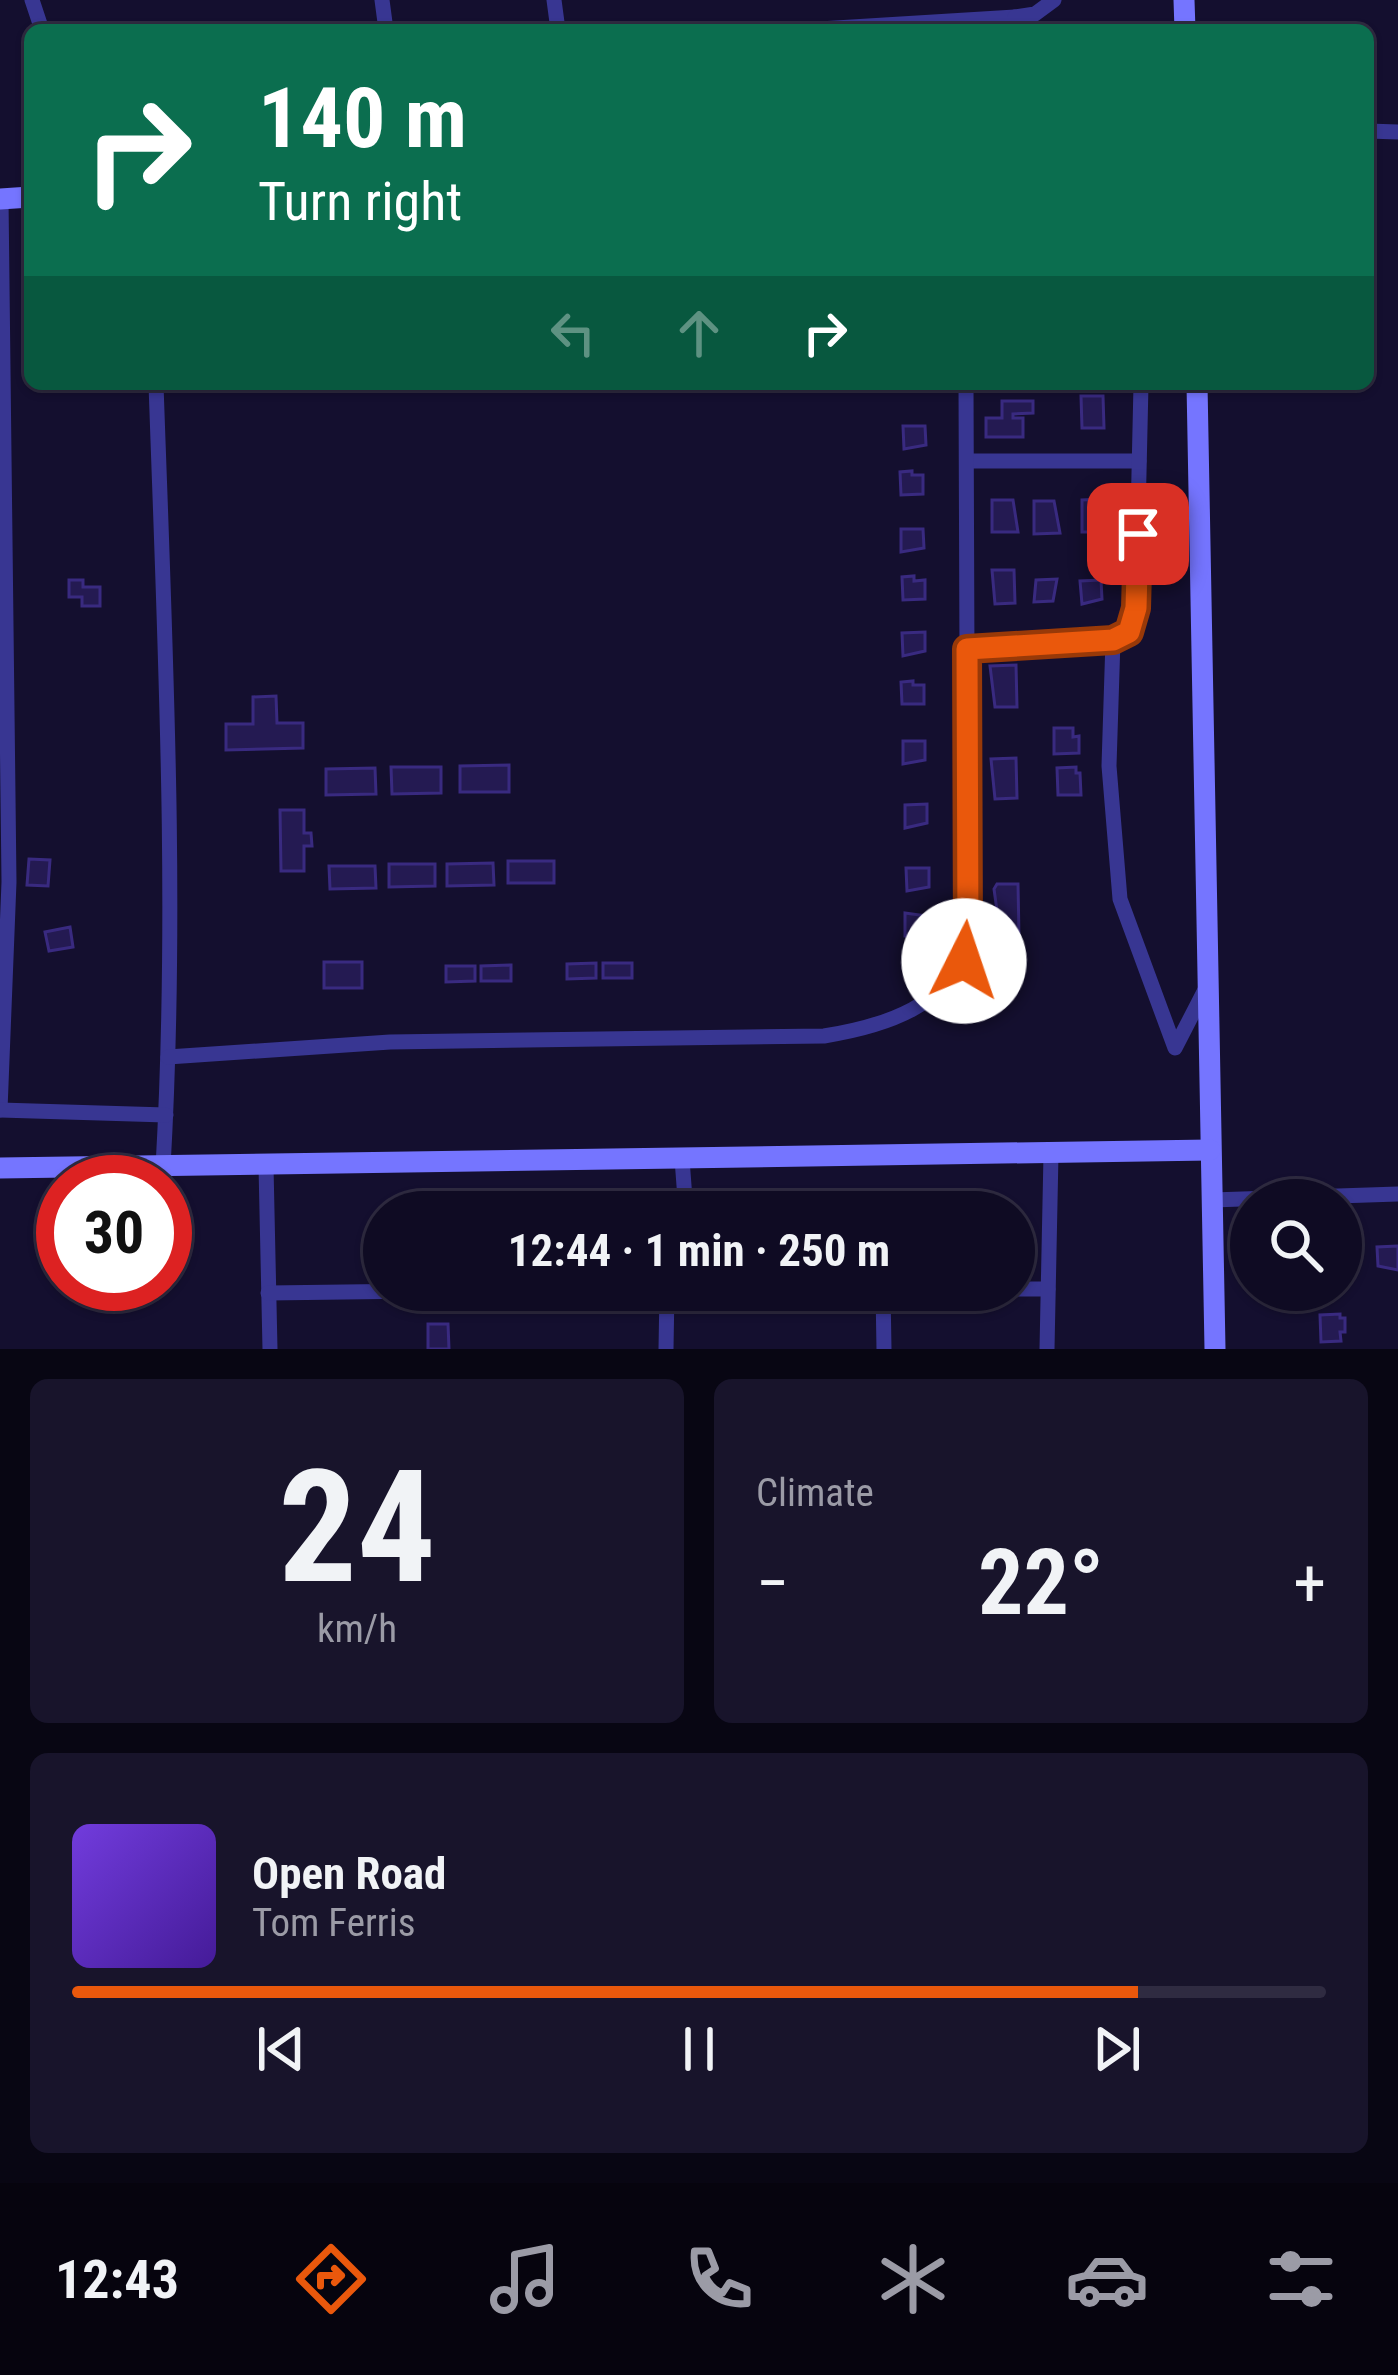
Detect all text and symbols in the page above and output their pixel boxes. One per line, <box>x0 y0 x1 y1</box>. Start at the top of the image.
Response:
text: 140 m <box>258 69 467 168</box>
icon: right <box>60 72 216 228</box>
text: Turn right <box>258 170 462 233</box>
icon: left <box>540 300 606 366</box>
icon: ahead <box>666 300 732 366</box>
icon: right <box>792 300 858 366</box>
pin <box>1087 483 1189 585</box>
icon: arrive <box>1105 501 1171 567</box>
position arrow <box>901 898 1027 1024</box>
speed limit sign: 30 <box>36 1155 192 1311</box>
map controls <box>1230 1179 1362 1311</box>
button: search <box>1230 1179 1362 1311</box>
text: 12:44 · 1 min · 250 m <box>508 1224 890 1277</box>
text: 24 <box>278 1436 436 1619</box>
text: Climate <box>756 1470 874 1516</box>
text: 22° <box>978 1531 1104 1636</box>
text: − <box>756 1545 789 1622</box>
text: + <box>1293 1545 1326 1622</box>
text: km/h <box>317 1606 397 1652</box>
text: Open Road <box>252 1847 446 1900</box>
text: Tom Ferris <box>252 1900 415 1946</box>
icon: previous <box>248 2016 314 2082</box>
icon: pause <box>666 2016 732 2082</box>
icon: next <box>1084 2016 1150 2082</box>
icon: directions <box>289 2237 373 2321</box>
icon: music <box>483 2237 567 2321</box>
icon: phone <box>677 2237 761 2321</box>
icon: climate <box>871 2237 955 2321</box>
icon: car <box>1065 2237 1149 2321</box>
icon: filters <box>1259 2237 1343 2321</box>
text: 12:43 <box>55 2248 179 2311</box>

